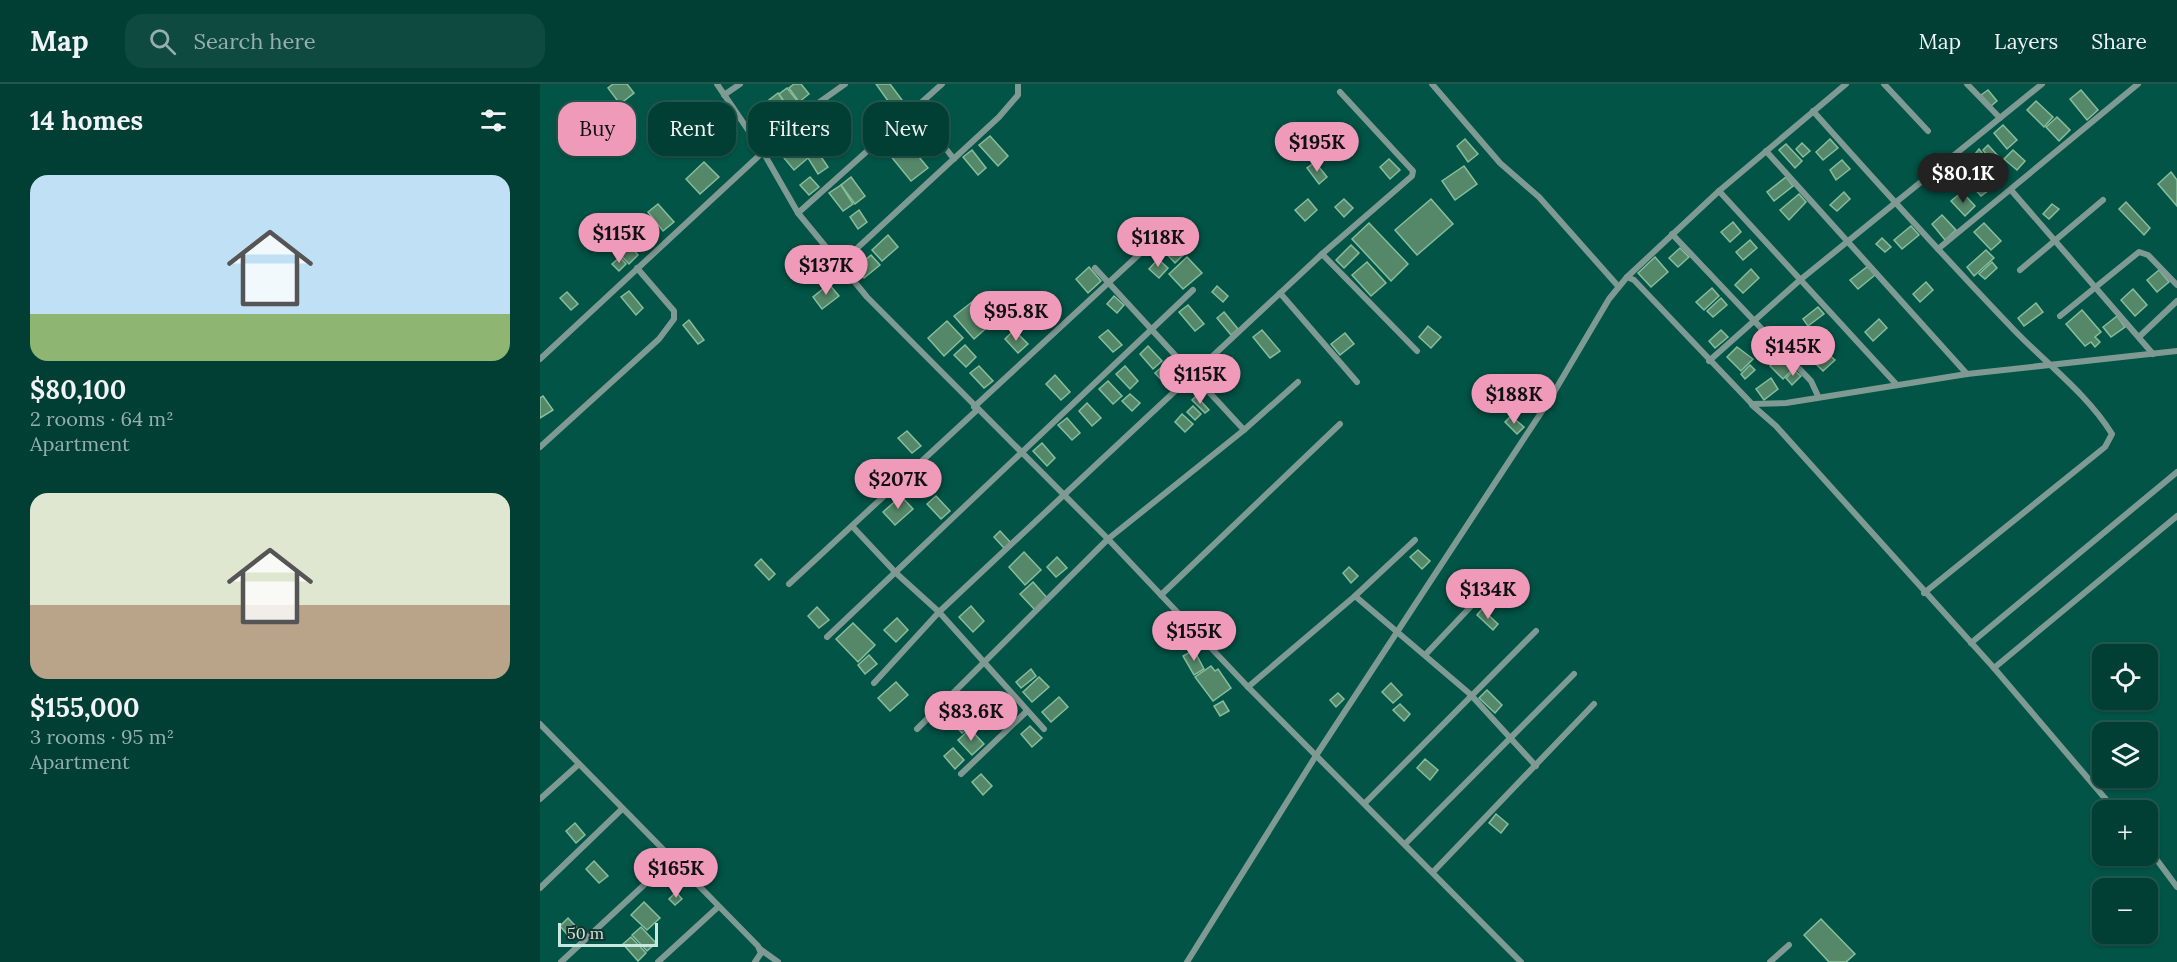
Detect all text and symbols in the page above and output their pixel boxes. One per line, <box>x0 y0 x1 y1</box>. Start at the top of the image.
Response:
search box <box>125 14 545 68</box>
text: Map <box>30 23 89 59</box>
icon: search <box>146 25 179 58</box>
text: Search here <box>194 27 316 55</box>
text: Map <box>1918 28 1961 55</box>
text: Layers <box>1994 28 2058 55</box>
text: Share <box>2091 28 2147 55</box>
chip: Buy <box>558 102 636 156</box>
chip: Rent <box>648 102 736 156</box>
chip: Filters <box>748 102 851 156</box>
chip: New <box>863 102 949 156</box>
text: 14 homes <box>30 104 143 137</box>
icon: filters <box>477 104 510 137</box>
pin: $195K <box>1275 122 1359 173</box>
text: $195K <box>1289 129 1345 154</box>
pin: $80.1K <box>1914 153 2012 204</box>
text: $80.1K <box>1932 160 1994 185</box>
pin: $115K <box>577 213 661 264</box>
icon: home <box>216 214 324 322</box>
pin: $118K <box>1116 217 1200 268</box>
text: $115K <box>592 220 646 245</box>
text: $118K <box>1131 224 1185 249</box>
pin: $137K <box>784 245 868 296</box>
text: $137K <box>799 252 853 277</box>
pin: $95.8K <box>967 291 1065 342</box>
text: $95.8K <box>984 298 1048 323</box>
pin: $145K <box>1751 326 1835 377</box>
text: $145K <box>1765 333 1821 358</box>
pin: $115K <box>1158 354 1242 405</box>
text: $115K <box>1173 361 1227 386</box>
text: $80,100 <box>30 373 126 406</box>
pin: $188K <box>1472 374 1556 425</box>
text: $188K <box>1486 381 1543 406</box>
text: 2 rooms · 64 m² <box>30 406 174 431</box>
text: Apartment <box>30 431 130 456</box>
pin: $207K <box>856 459 940 510</box>
text: $207K <box>869 466 927 491</box>
icon: home <box>216 532 324 640</box>
pin: $134K <box>1446 569 1530 620</box>
text: $134K <box>1460 576 1516 601</box>
pin: $155K <box>1152 611 1236 662</box>
text: $155K <box>1166 618 1222 643</box>
map controls <box>2092 644 2158 944</box>
button: locate <box>2092 644 2158 710</box>
text: $155,000 <box>30 691 140 724</box>
pin: $83.6K <box>922 691 1020 742</box>
text: $83.6K <box>939 698 1003 723</box>
button: layers <box>2092 722 2158 788</box>
text: 3 rooms · 95 m² <box>30 724 174 749</box>
text: Apartment <box>30 749 130 774</box>
button: + <box>2092 800 2158 866</box>
pin: $165K <box>634 848 718 899</box>
text: $165K <box>648 855 704 880</box>
button: − <box>2092 878 2158 944</box>
scale bar <box>558 920 658 948</box>
text: 50 m <box>567 923 604 943</box>

